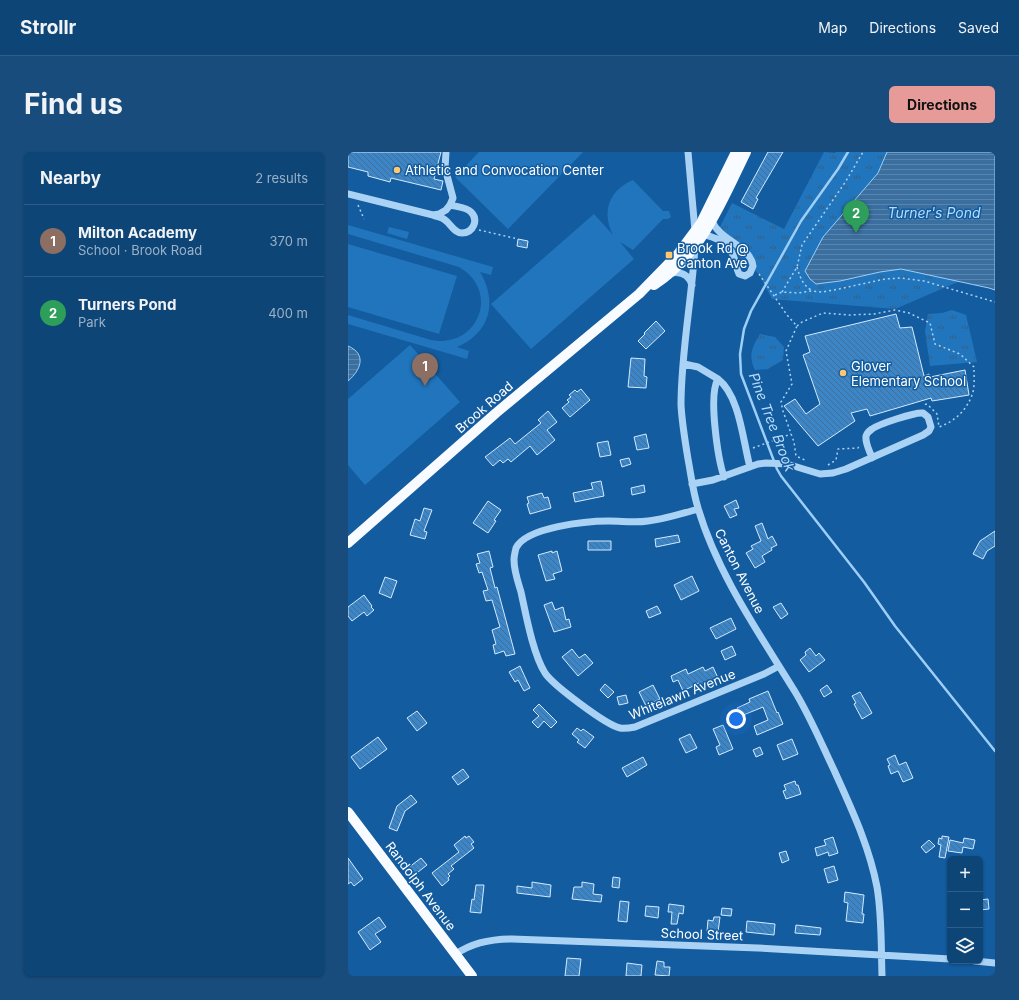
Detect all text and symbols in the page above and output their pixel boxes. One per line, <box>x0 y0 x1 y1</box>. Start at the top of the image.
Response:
text: Strollr <box>20 16 76 39</box>
text: Map <box>818 19 847 36</box>
text: Directions <box>869 19 936 36</box>
text: Saved <box>958 19 999 36</box>
button: Directions <box>889 86 995 123</box>
text: Find us <box>24 87 123 121</box>
place label: Athletic and Convocation Center <box>405 162 604 178</box>
marker: Athletic and Convocation Center <box>392 165 402 175</box>
text: Nearby <box>40 168 101 188</box>
text: 2 results <box>255 170 308 186</box>
pin: 2 <box>843 200 869 233</box>
water label: Turner's Pond <box>887 204 981 221</box>
text: Milton Academy <box>78 223 197 242</box>
text: 1 <box>50 233 56 249</box>
text: 370 m <box>270 233 308 249</box>
place label: Brook Rd @ Canton Ave <box>677 240 749 271</box>
text: School · Brook Road <box>78 242 202 258</box>
marker: Brook Rd @ Canton Ave <box>664 250 674 260</box>
text: Turners Pond <box>78 295 176 314</box>
text: 2 <box>49 305 57 321</box>
text: 400 m <box>268 305 308 321</box>
text: Park <box>78 314 106 330</box>
pin: 1 <box>412 353 438 386</box>
place label: Glover Elementary School <box>851 358 966 389</box>
marker: Glover Elementary School <box>838 368 848 378</box>
water label: Pine Tree Brook <box>746 370 799 474</box>
street label: Brook Road <box>452 378 516 436</box>
street label: Canton Avenue <box>712 526 768 616</box>
street label: Whitelawn Avenue <box>626 665 738 723</box>
your location <box>726 709 746 729</box>
street label: Randolph Avenue <box>382 838 460 934</box>
map controls <box>947 856 983 964</box>
button: + <box>947 856 983 892</box>
button: − <box>947 892 983 928</box>
street label: School Street <box>660 925 744 943</box>
button: layers <box>947 928 983 964</box>

